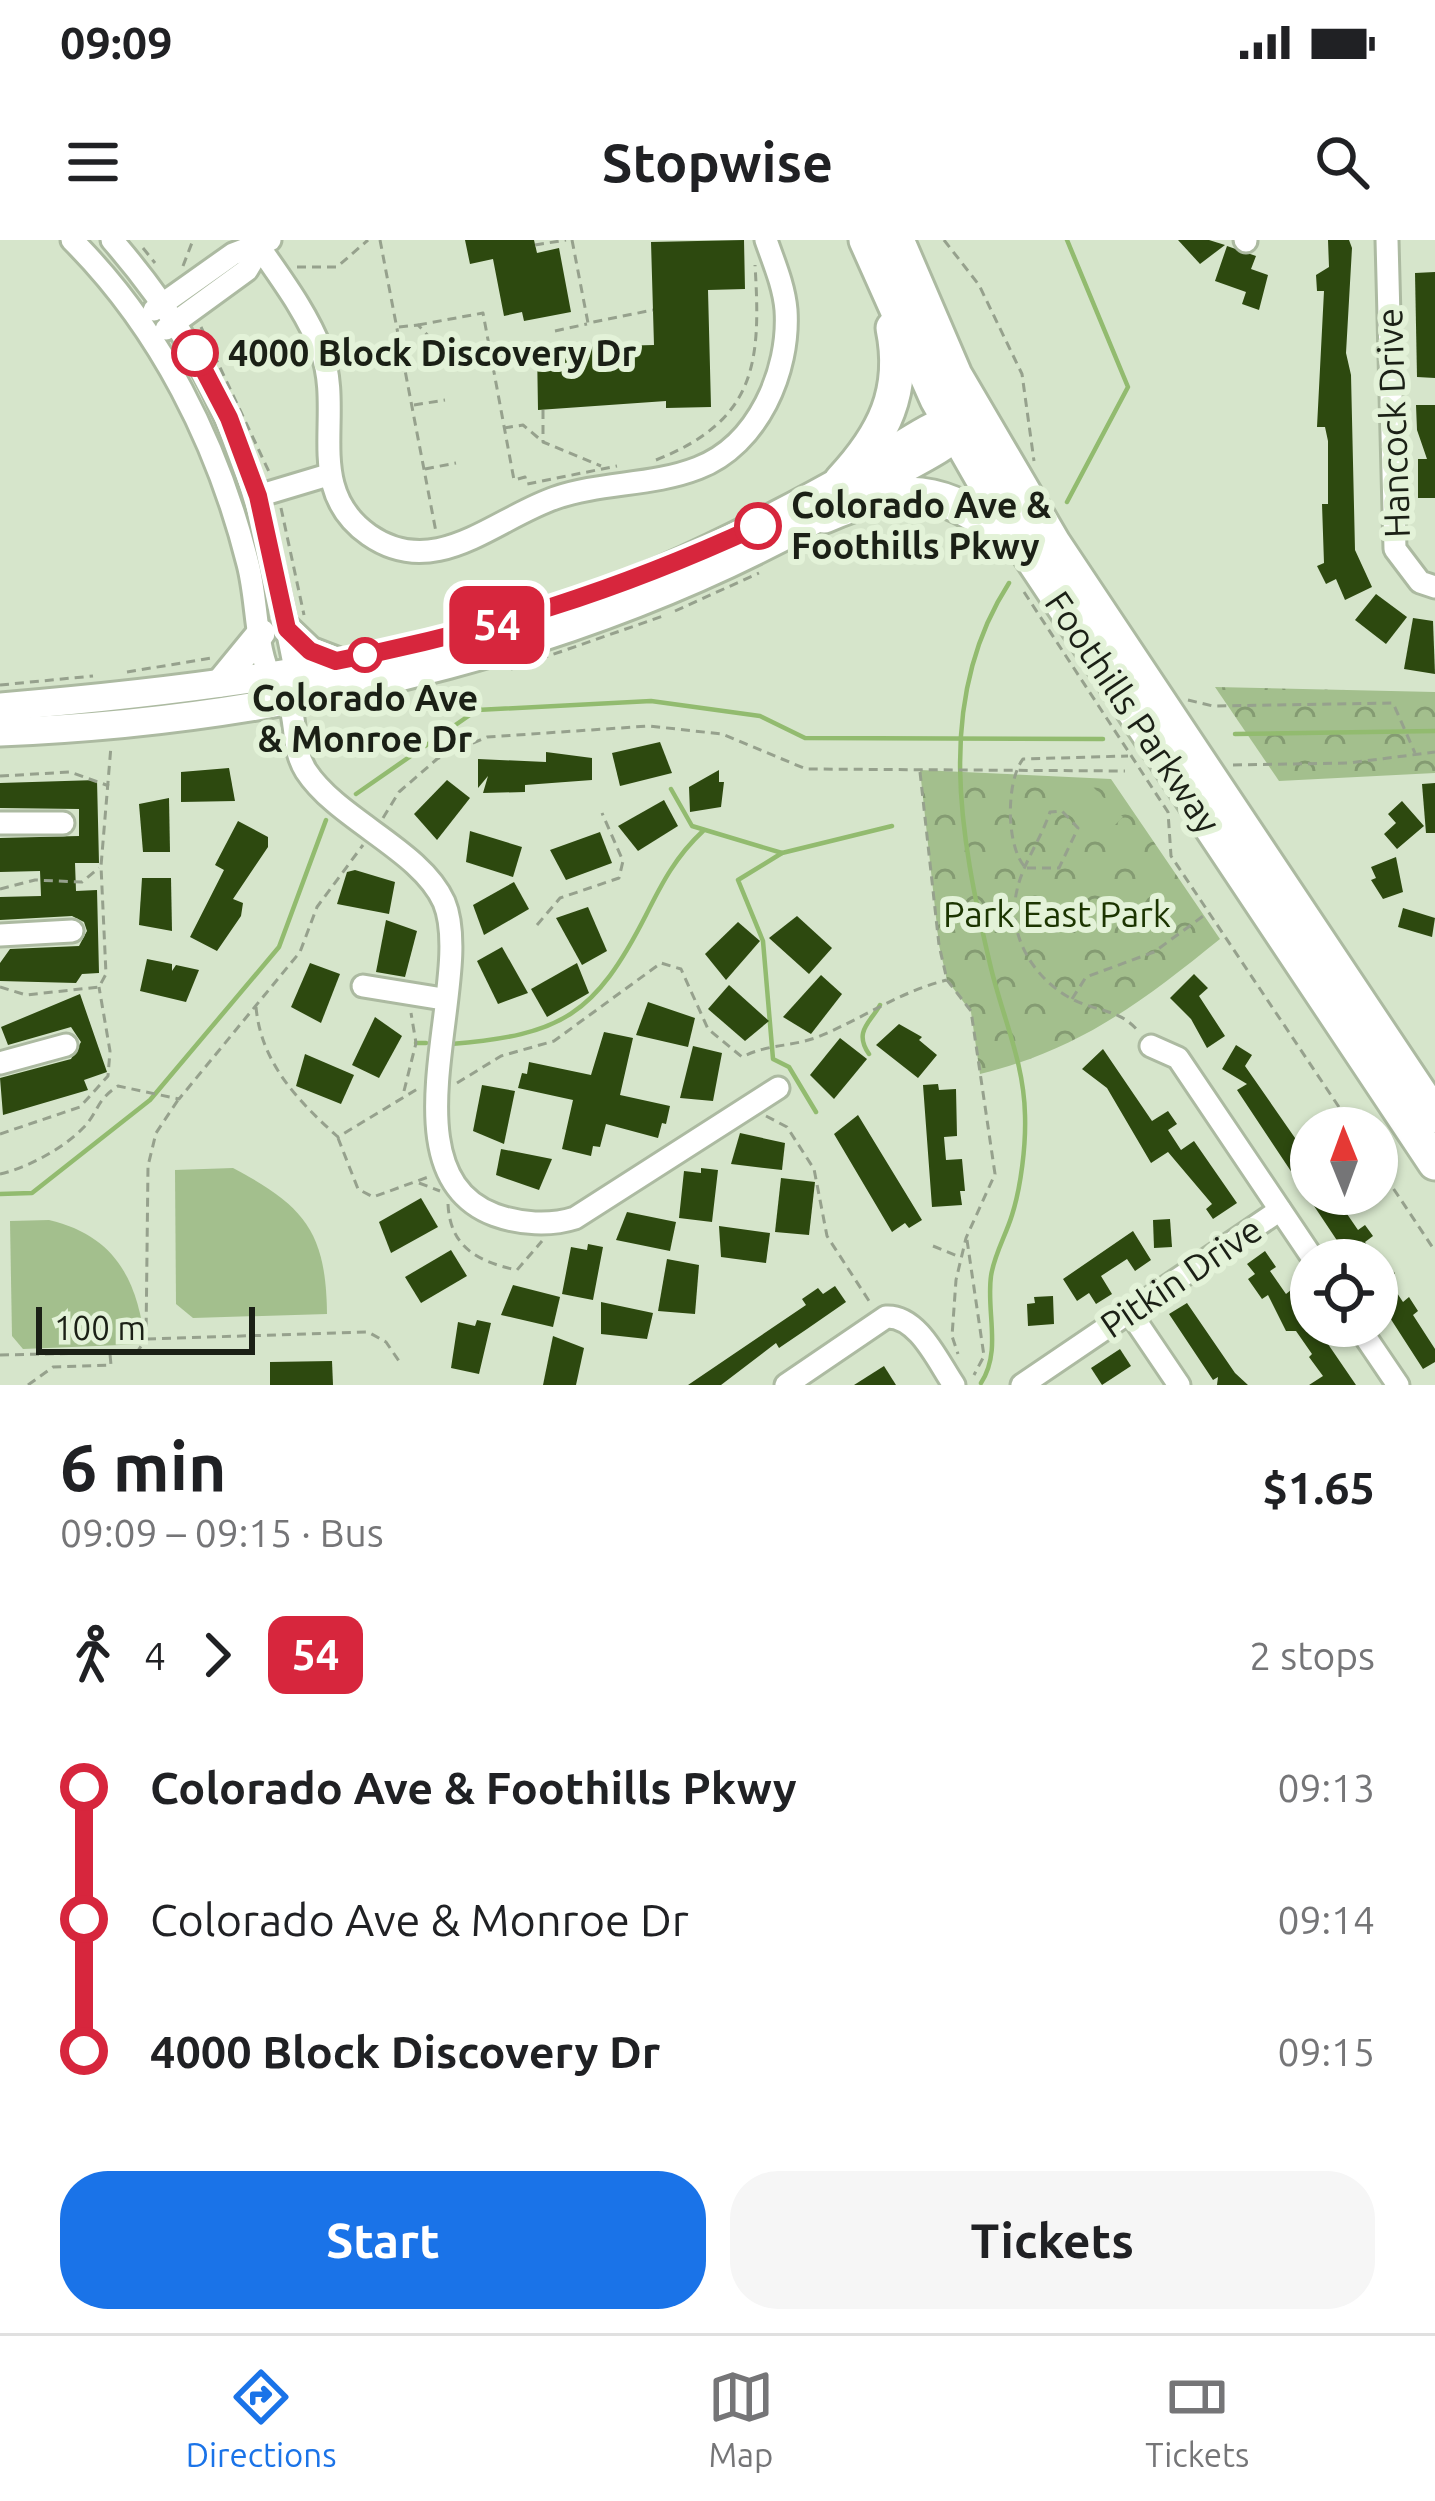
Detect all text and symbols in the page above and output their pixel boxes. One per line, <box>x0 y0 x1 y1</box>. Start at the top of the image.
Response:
text: 09:09 <box>60 17 173 68</box>
icon: menu <box>60 129 126 195</box>
icon: search <box>1309 129 1375 195</box>
text: Stopwise <box>602 132 833 192</box>
street label: Hancock Drive <box>1368 307 1417 539</box>
marker: 4000 Block Discovery Dr <box>173 331 217 375</box>
place label: 4000 Block Discovery Dr <box>228 332 636 373</box>
place label: Colorado Ave & Foothills Pkwy <box>791 484 1051 566</box>
marker: Colorado Ave & Foothills Pkwy <box>736 504 780 548</box>
street label: Foothills Parkway <box>1037 583 1229 840</box>
line badge: 54 <box>443 586 551 664</box>
text: 54 <box>473 601 521 648</box>
marker: Colorado Ave & Monroe Dr <box>349 639 381 671</box>
place label: Colorado Ave & Monroe Dr <box>252 677 478 759</box>
park label: Park East Park <box>943 893 1171 934</box>
north arrow <box>1290 1107 1398 1215</box>
map controls <box>1290 1107 1398 1347</box>
street label: Pitkin Drive <box>1092 1208 1269 1345</box>
button: locate <box>1290 1239 1398 1347</box>
scale bar <box>36 1301 255 1354</box>
text: 100 m <box>54 1309 146 1346</box>
text: 6 min <box>60 1429 227 1503</box>
text: $1.65 <box>1262 1462 1375 1513</box>
text: 09:09 – 09:15 · Bus <box>60 1511 384 1554</box>
icon: walk <box>60 1622 126 1688</box>
icon: forward <box>184 1622 250 1688</box>
text: 54 <box>292 1631 339 1678</box>
text: 4 <box>144 1634 166 1677</box>
text: 2 stops <box>1249 1634 1375 1677</box>
text: Colorado Ave & Foothills Pkwy <box>150 1762 797 1813</box>
text: 09:13 <box>1277 1766 1375 1809</box>
text: Colorado Ave & Monroe Dr <box>150 1894 689 1945</box>
text: 09:14 <box>1277 1898 1375 1941</box>
text: 4000 Block Discovery Dr <box>150 2026 660 2077</box>
text: 09:15 <box>1277 2030 1375 2073</box>
button: Start <box>60 2171 706 2309</box>
button: Tickets <box>730 2171 1375 2309</box>
tab: Directions <box>186 2364 337 2473</box>
tab: Map <box>708 2364 774 2473</box>
tab: Tickets <box>1145 2364 1249 2473</box>

